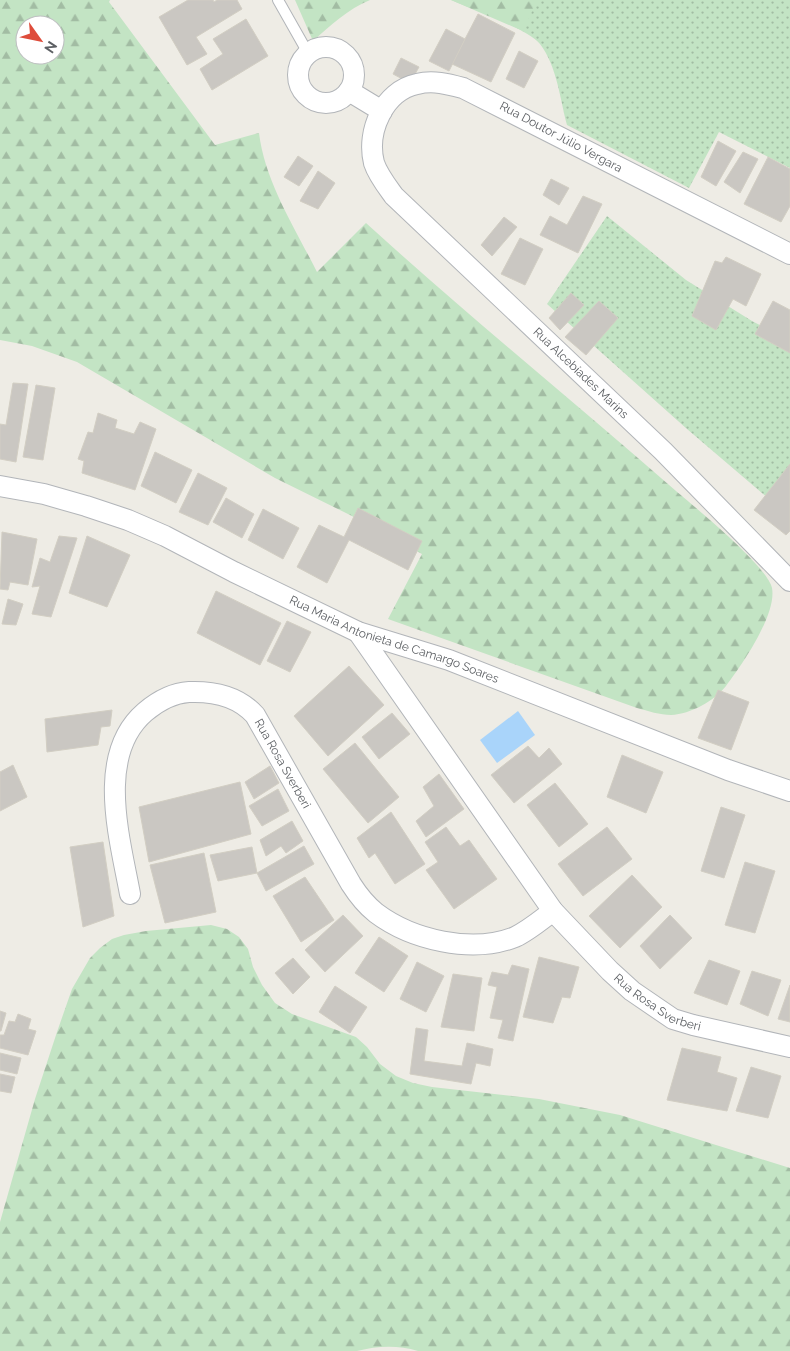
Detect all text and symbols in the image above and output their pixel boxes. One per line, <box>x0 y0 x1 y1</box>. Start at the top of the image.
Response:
north arrow <box>15 15 65 65</box>
text: N <box>41 38 61 56</box>
street label: Rua Doutor Júlio Vergara <box>497 99 625 175</box>
street label: Rua Alcebíades Marins <box>530 325 631 422</box>
street label: Rua Maria Antonieta de Camargo Soares <box>287 593 501 686</box>
street label: Rua Rosa Sverberi <box>252 716 313 811</box>
street label: Rua Rosa Sverberi <box>611 971 702 1034</box>

